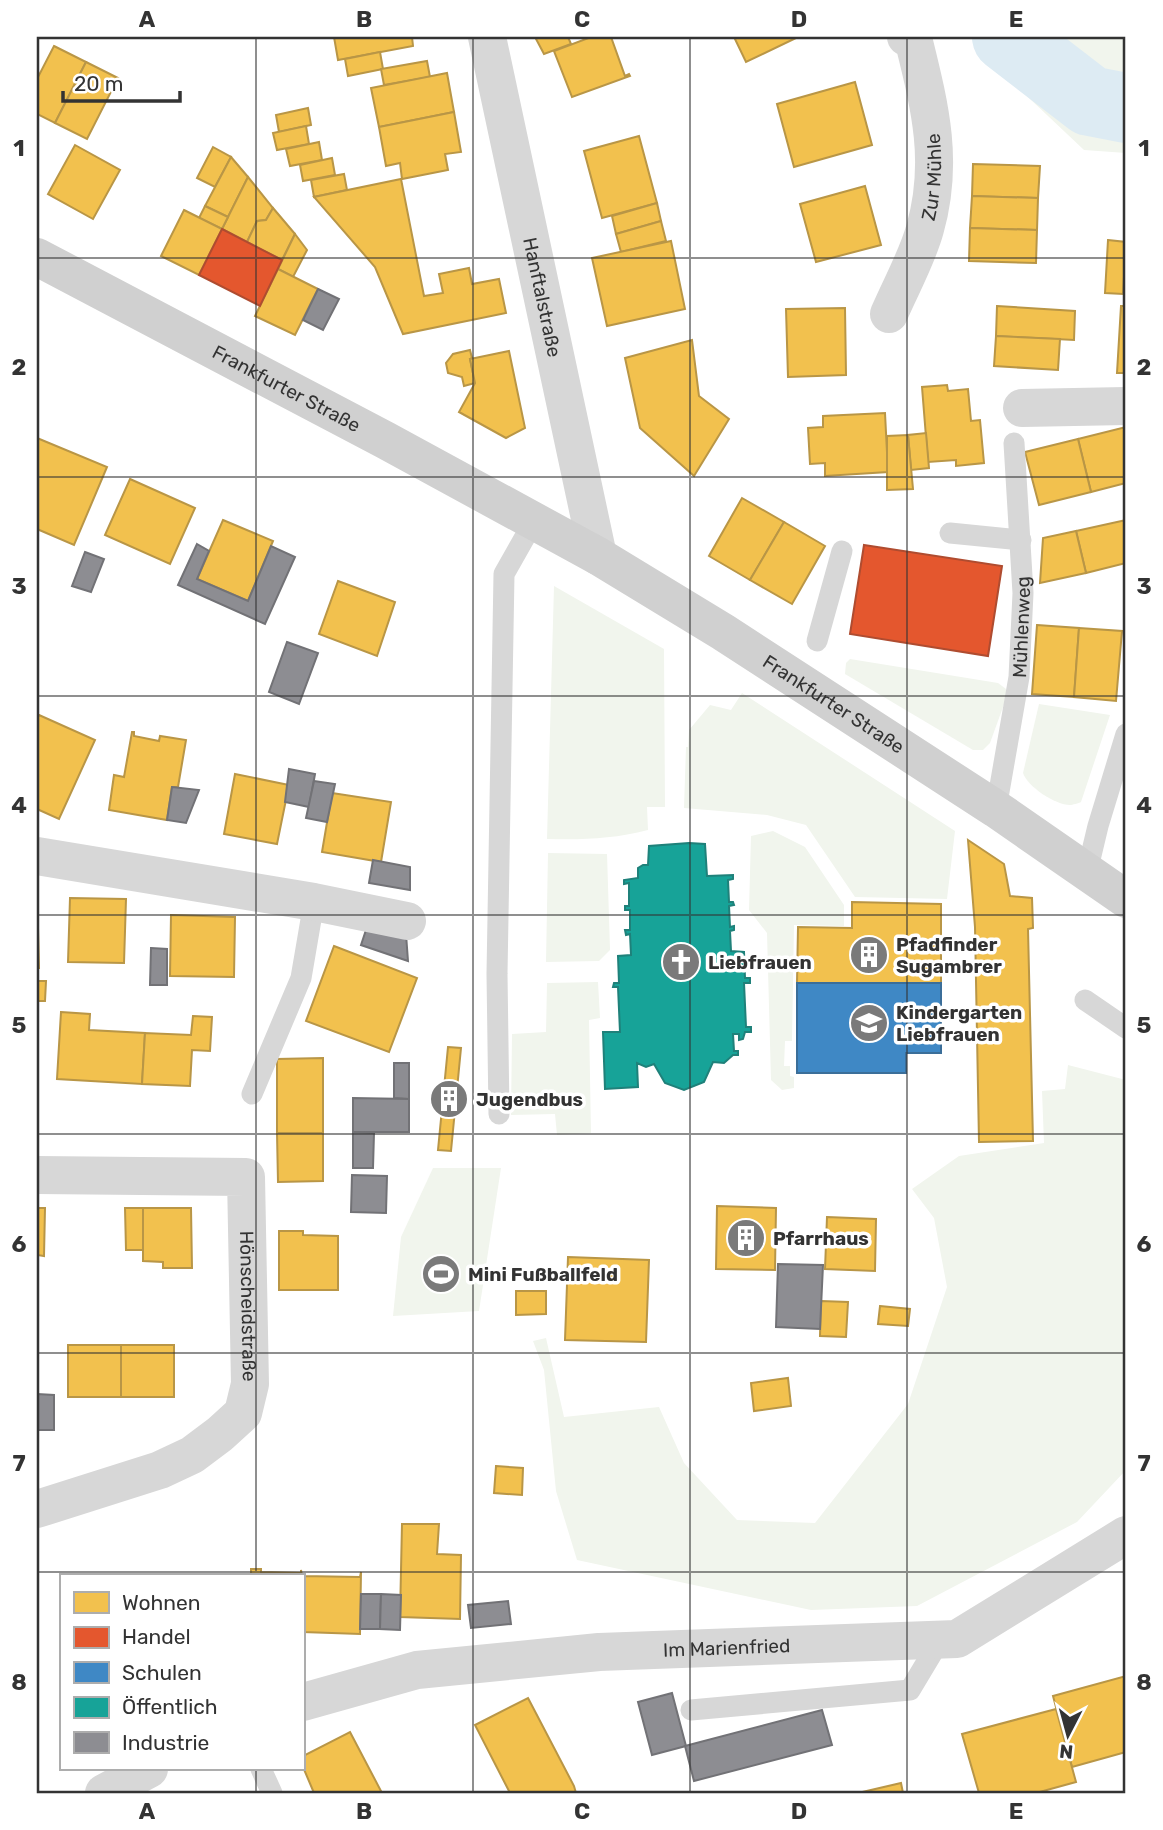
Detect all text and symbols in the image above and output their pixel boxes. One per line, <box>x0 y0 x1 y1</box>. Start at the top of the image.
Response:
text: A <box>139 5 156 33</box>
text: B <box>356 5 372 33</box>
text: C <box>574 5 590 33</box>
text: D <box>791 5 807 33</box>
text: E <box>1009 5 1023 33</box>
scale bar <box>63 60 180 104</box>
text: 20 m <box>74 71 123 96</box>
street label: Zur Mühle <box>917 132 946 223</box>
text: 1 <box>13 134 25 162</box>
text: 1 <box>1138 134 1150 162</box>
street label: Hanftalstraße <box>518 235 566 359</box>
street label: Frankfurter Straße <box>208 340 364 437</box>
text: 2 <box>12 353 26 381</box>
text: 2 <box>1137 353 1151 381</box>
text: 3 <box>11 572 27 600</box>
text: 3 <box>1136 572 1152 600</box>
street label: Mühlenweg <box>1008 576 1035 678</box>
street label: Frankfurter Straße <box>758 650 909 758</box>
text: 4 <box>11 791 27 819</box>
text: 4 <box>1136 791 1152 819</box>
place label: Pfadfinder Sugambrer <box>896 933 1002 978</box>
building icon: Pfadfinder Sugambrer <box>848 934 890 976</box>
church icon: Liebfrauen <box>660 941 702 983</box>
place label: Liebfrauen <box>708 951 812 974</box>
place label: Kindergarten Liebfrauen <box>896 1001 1022 1046</box>
school or university icon: Kindergarten Liebfrauen <box>848 1002 890 1044</box>
text: 5 <box>12 1011 27 1039</box>
text: 5 <box>1137 1011 1152 1039</box>
building icon: Jugendbus <box>428 1078 470 1120</box>
place label: Jugendbus <box>476 1088 583 1111</box>
building icon: Pfarrhaus <box>725 1217 767 1259</box>
place label: Pfarrhaus <box>773 1227 869 1250</box>
text: 6 <box>12 1230 27 1258</box>
street label: Hönscheidstraße <box>235 1230 261 1382</box>
text: 6 <box>1137 1230 1152 1258</box>
sports icon: Mini Fußballfeld <box>420 1253 462 1295</box>
place label: Mini Fußballfeld <box>468 1263 618 1286</box>
text: 7 <box>12 1449 26 1477</box>
text: 7 <box>1137 1449 1151 1477</box>
legend <box>60 1574 304 1770</box>
text: Wohnen <box>122 1590 200 1615</box>
text: Handel <box>122 1624 191 1649</box>
street label: Im Marienfried <box>663 1634 791 1662</box>
text: Schulen <box>122 1660 202 1685</box>
text: 8 <box>11 1668 27 1696</box>
text: 8 <box>1136 1668 1152 1696</box>
text: Öffentlich <box>122 1694 218 1719</box>
north arrow <box>1034 1700 1104 1770</box>
text: Industrie <box>122 1730 209 1755</box>
text: N <box>1058 1739 1074 1764</box>
text: A <box>139 1797 156 1825</box>
text: B <box>356 1797 372 1825</box>
text: C <box>574 1797 590 1825</box>
text: D <box>791 1797 807 1825</box>
text: E <box>1009 1797 1023 1825</box>

